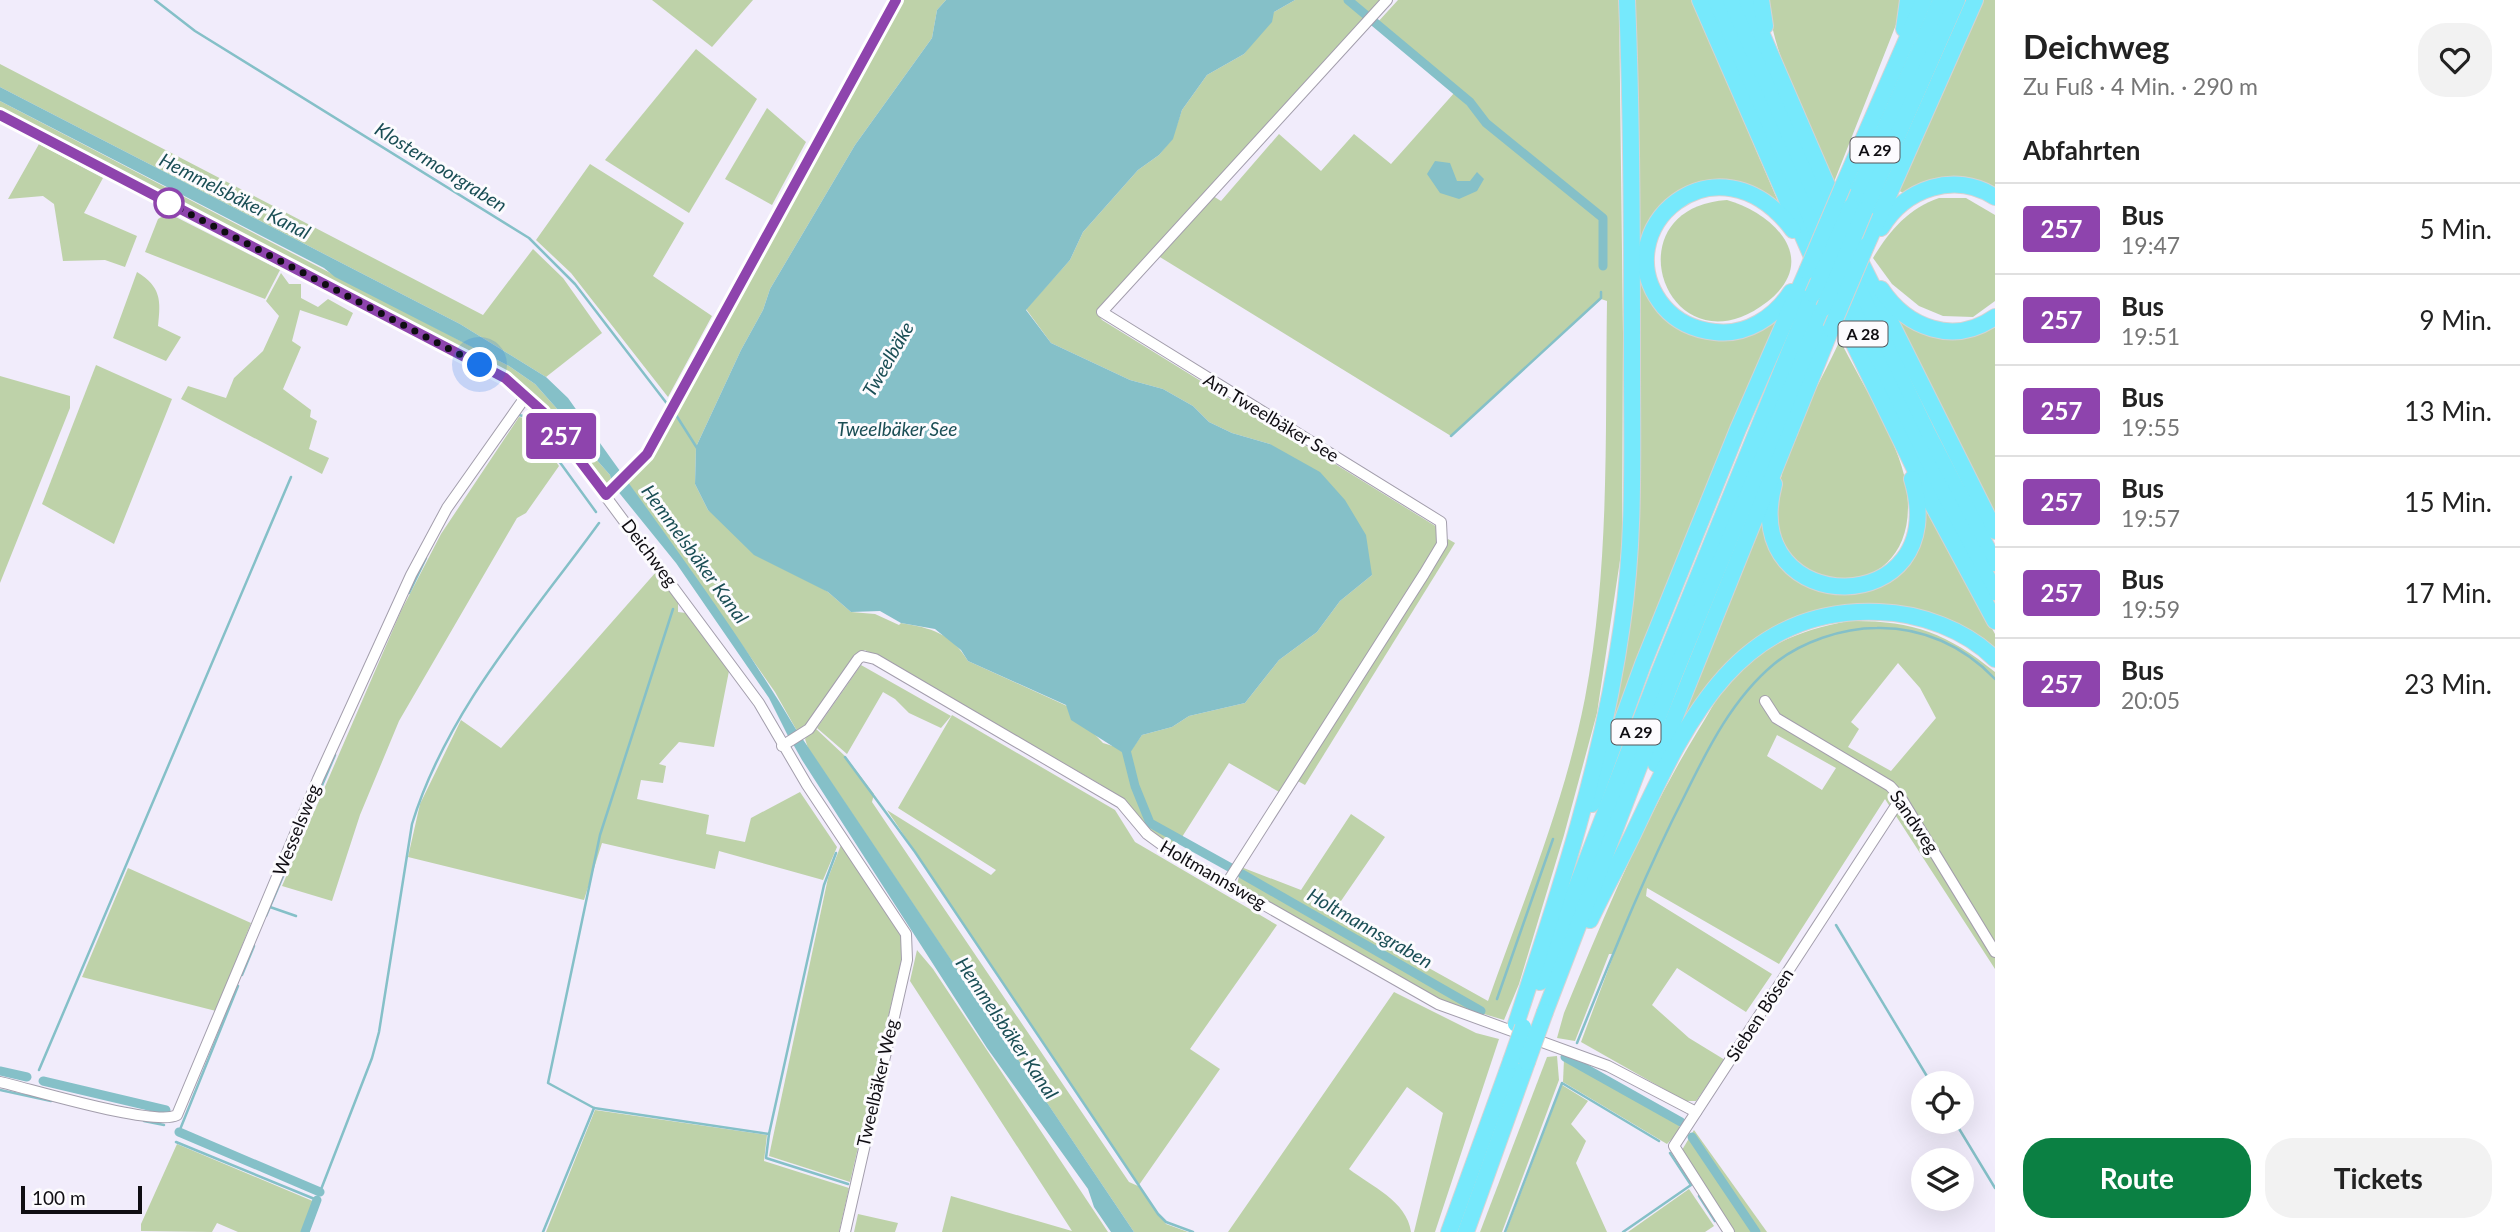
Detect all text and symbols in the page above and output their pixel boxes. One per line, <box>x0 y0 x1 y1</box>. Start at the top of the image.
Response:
button: heart <box>2418 23 2492 97</box>
text: Deichweg <box>2023 26 2170 66</box>
text: Zu Fuß · 4 Min. · 290 m <box>2023 72 2258 100</box>
water label: Klostermoorgraben <box>371 117 511 216</box>
text: Abfahrten <box>2023 134 2141 166</box>
road number: A 29 <box>1850 138 1899 162</box>
water label: Hemmelsbäker Kanal <box>156 148 314 244</box>
unlabelled marker <box>154 188 184 218</box>
text: Bus <box>2121 199 2164 231</box>
text: 5 Min. <box>2419 213 2492 245</box>
text: 257 <box>2041 214 2082 243</box>
text: 19:47 <box>2121 231 2180 259</box>
text: Bus <box>2121 290 2164 322</box>
text: 9 Min. <box>2419 304 2492 336</box>
text: 257 <box>2041 305 2082 334</box>
water label: Tweelbäke <box>857 317 918 400</box>
road number: A 28 <box>1839 322 1888 346</box>
text: 19:51 <box>2121 322 2180 350</box>
your location <box>462 347 497 382</box>
street label: Am Tweelbäker See <box>1200 368 1343 466</box>
text: Bus <box>2121 381 2164 413</box>
text: 13 Min. <box>2404 395 2492 427</box>
text: 257 <box>2041 396 2082 425</box>
line badge: 257 <box>521 413 601 459</box>
text: 19:55 <box>2121 413 2180 441</box>
water label: Tweelbäker See <box>837 417 957 440</box>
text: 257 <box>540 421 582 450</box>
text: Bus <box>2121 472 2164 504</box>
water label: Hemmelsbäker Kanal <box>637 480 754 628</box>
text: 15 Min. <box>2404 486 2492 518</box>
text: 257 <box>2041 487 2082 516</box>
text: 19:57 <box>2121 504 2180 532</box>
street label: Deichweg <box>617 514 682 591</box>
text: Bus <box>2121 563 2164 595</box>
text: 17 Min. <box>2404 577 2492 609</box>
text: 257 <box>2041 578 2082 607</box>
text: 19:59 <box>2121 595 2180 623</box>
text: Bus <box>2121 654 2164 686</box>
text: 23 Min. <box>2404 668 2492 700</box>
text: 257 <box>2041 669 2082 698</box>
text: 20:05 <box>2121 686 2180 714</box>
road number: A 29 <box>1612 720 1660 744</box>
street label: Wesselsweg <box>268 780 324 879</box>
street label: Sandweg <box>1886 786 1944 857</box>
street label: Holtmannsweg <box>1157 835 1270 913</box>
water label: Holtmannsgraben <box>1304 882 1437 973</box>
water label: Hemmelsbäker Kanal <box>951 952 1063 1103</box>
street label: Sieben Bösen <box>1721 964 1797 1065</box>
street label: Tweelbäker Weg <box>852 1017 902 1149</box>
map controls <box>1911 1071 1974 1211</box>
button: locate <box>1911 1071 1974 1134</box>
button: Route <box>2023 1138 2251 1218</box>
button: Tickets <box>2265 1138 2492 1218</box>
button: layers <box>1911 1148 1974 1211</box>
scale bar <box>21 1183 142 1215</box>
text: 100 m <box>32 1186 86 1209</box>

